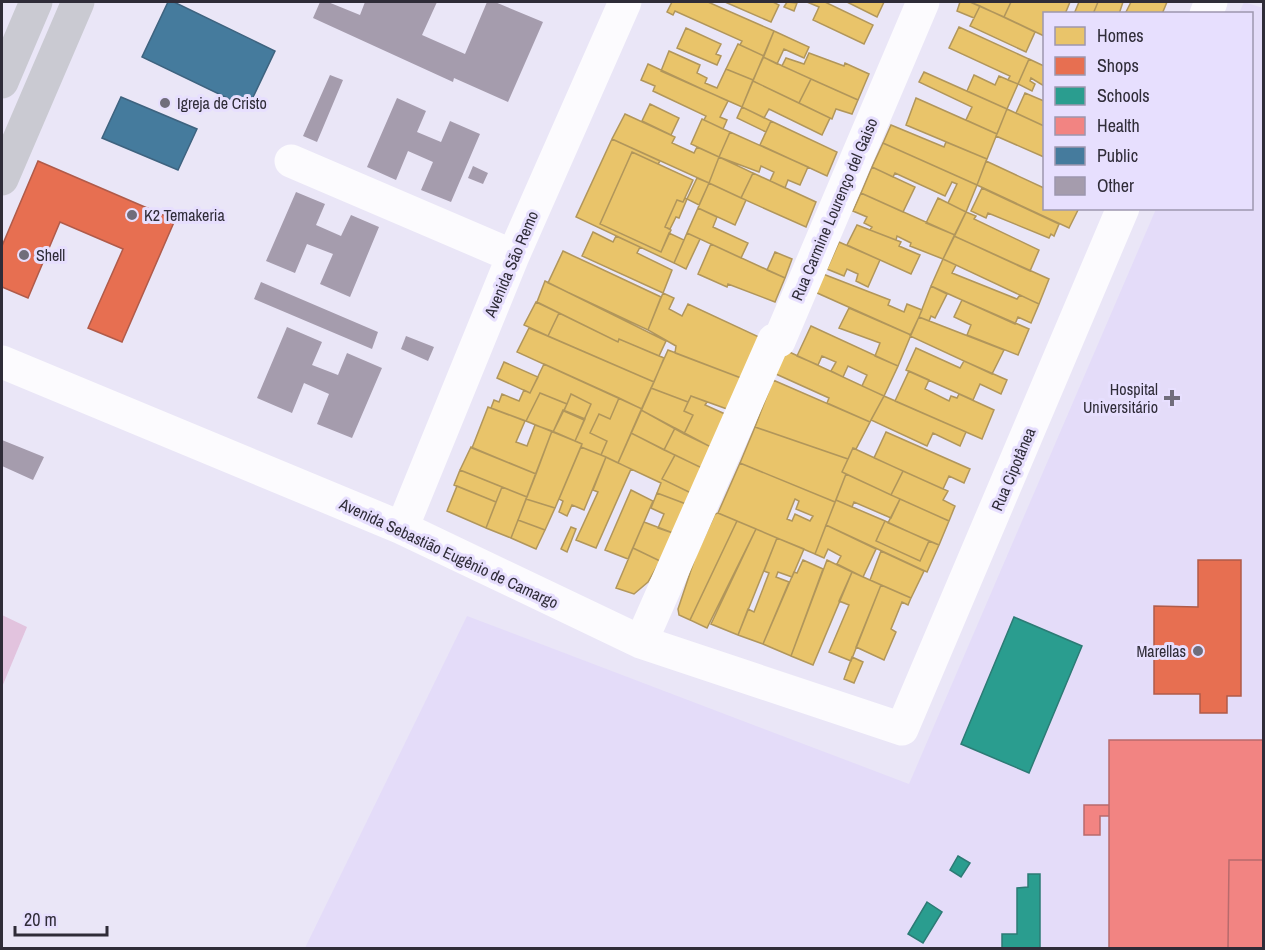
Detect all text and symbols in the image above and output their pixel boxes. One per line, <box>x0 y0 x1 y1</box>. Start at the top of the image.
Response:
legend <box>1043 12 1253 210</box>
text: Homes <box>1097 23 1144 48</box>
text: Shops <box>1097 53 1139 78</box>
text: Schools <box>1097 83 1150 108</box>
place label: Igreja de Cristo <box>177 92 267 114</box>
marker: Igreja de Cristo <box>158 96 172 110</box>
text: Health <box>1097 113 1140 138</box>
street label: Rua Carmine Lourenço del Gaiso <box>786 114 882 304</box>
text: Public <box>1097 143 1138 168</box>
text: Other <box>1097 173 1134 198</box>
place label: K2 Temakeria <box>144 204 225 226</box>
street label: Avenida São Remo <box>478 207 543 321</box>
marker: K2 Temakeria <box>125 208 139 222</box>
place label: Shell <box>36 244 65 266</box>
marker: Shell <box>17 248 31 262</box>
place label: Hospital Universitário <box>1083 378 1158 418</box>
marker: Hospital Universitário <box>1163 389 1181 407</box>
street label: Rua Cipotânea <box>986 423 1041 514</box>
street label: Avenida Sebastião Eugênio de Camargo <box>335 492 562 613</box>
place label: Marellas <box>1136 640 1186 662</box>
marker: Marellas <box>1191 644 1205 658</box>
scale bar <box>15 899 106 937</box>
text: 20 m <box>24 907 57 932</box>

